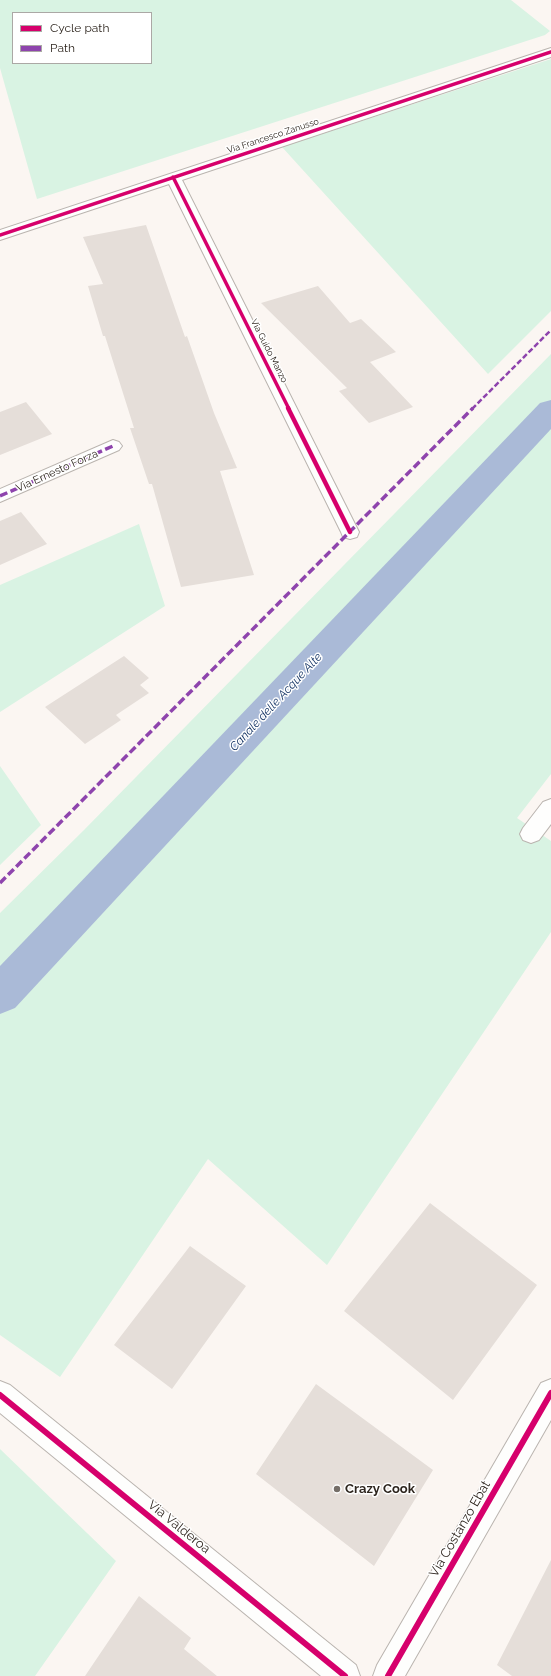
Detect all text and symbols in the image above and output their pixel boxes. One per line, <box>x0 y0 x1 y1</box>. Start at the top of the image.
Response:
legend <box>12 12 152 64</box>
text: Cycle path <box>50 21 109 35</box>
text: Path <box>50 41 75 55</box>
street label: Via Francesco Zanusso <box>226 116 320 156</box>
street label: Via Guido Manzo <box>248 317 290 385</box>
street label: Via Ernesto Forza <box>14 447 100 495</box>
water label: Canale delle Acque Alte <box>227 650 325 754</box>
street label: Via Costanzo Ebat <box>426 1478 494 1580</box>
place label: Crazy Cook <box>345 1481 415 1497</box>
marker: Crazy Cook <box>332 1484 342 1494</box>
street label: Via Valderoa <box>145 1497 213 1557</box>

